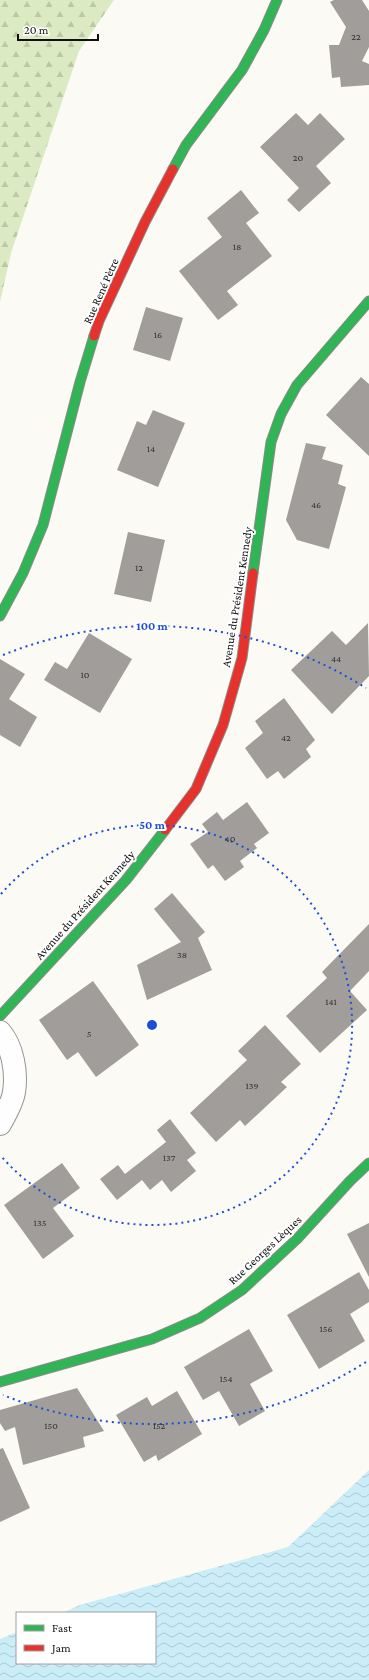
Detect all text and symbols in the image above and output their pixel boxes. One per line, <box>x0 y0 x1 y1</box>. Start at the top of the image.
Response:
scale bar <box>18 16 98 42</box>
text: 20 m <box>24 23 49 37</box>
house number: 22 <box>351 31 361 42</box>
house number: 20 <box>293 152 304 163</box>
house number: 18 <box>233 241 241 252</box>
street label: Rue René Pètre <box>80 256 122 326</box>
house number: 16 <box>154 329 162 340</box>
house number: 14 <box>147 443 155 454</box>
house number: 46 <box>311 499 321 510</box>
street label: Avenue du Président Kennedy <box>219 525 255 668</box>
house number: 12 <box>135 562 143 573</box>
text: 100 m <box>136 619 169 633</box>
house number: 44 <box>331 653 341 664</box>
house number: 10 <box>81 669 90 680</box>
house number: 42 <box>281 732 291 743</box>
text: 50 m <box>139 818 166 832</box>
house number: 40 <box>225 833 236 844</box>
street label: Avenue du Président Kennedy <box>32 847 138 962</box>
house number: 38 <box>177 949 187 960</box>
house number: 141 <box>325 996 337 1007</box>
centre of rings <box>145 1018 159 1032</box>
house number: 5 <box>87 1028 92 1039</box>
house number: 139 <box>245 1080 259 1091</box>
house number: 137 <box>163 1152 176 1163</box>
street label: Rue Georges Lèques <box>225 1212 305 1288</box>
house number: 135 <box>34 1217 47 1228</box>
house number: 156 <box>319 1323 333 1334</box>
house number: 154 <box>219 1373 233 1384</box>
house number: 150 <box>44 1420 58 1431</box>
house number: 152 <box>153 1420 166 1431</box>
legend <box>16 1612 156 1664</box>
text: Fast <box>52 1621 73 1635</box>
text: Jam <box>51 1641 71 1655</box>

